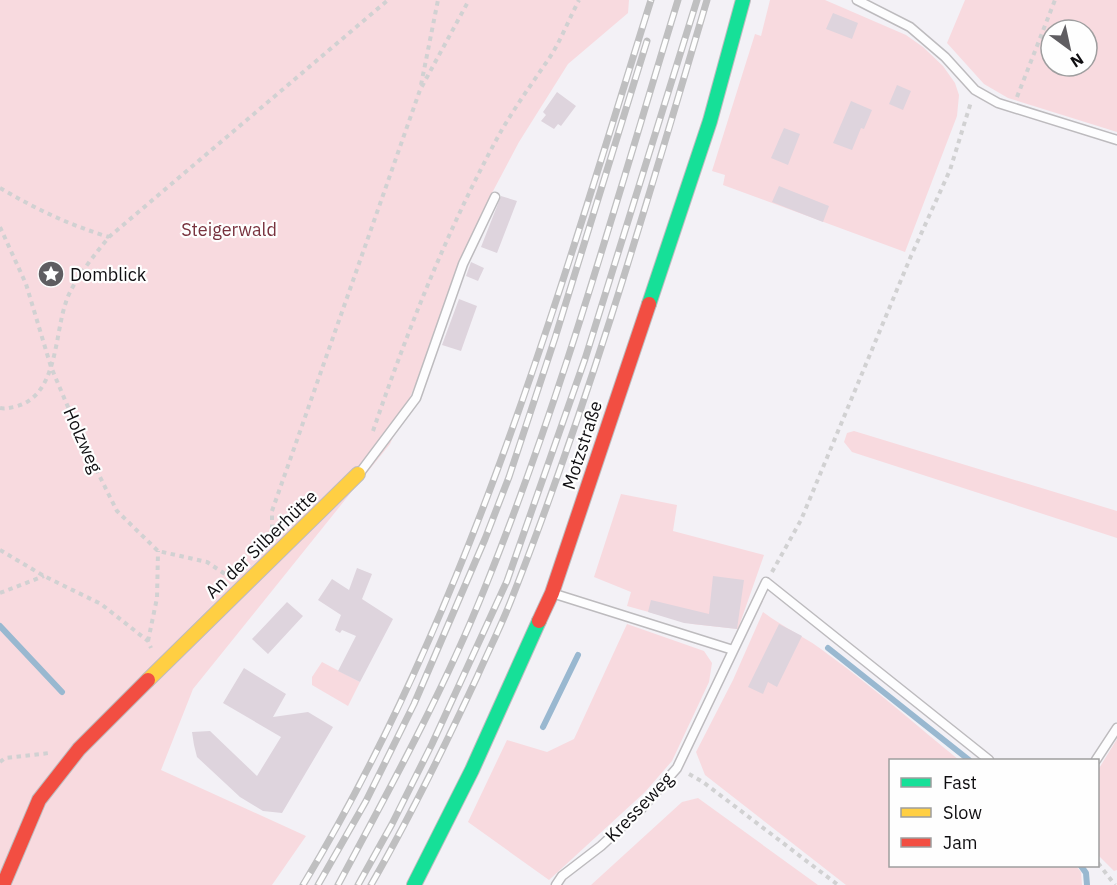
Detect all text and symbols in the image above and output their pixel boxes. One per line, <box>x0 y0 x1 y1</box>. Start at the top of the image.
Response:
north arrow <box>1039 18 1099 78</box>
text: N <box>1067 49 1087 72</box>
park label: Steigerwald <box>181 218 277 241</box>
place icon: Domblick <box>36 259 66 289</box>
place label: Domblick <box>70 263 147 286</box>
street label: Motzstraße <box>557 398 607 492</box>
street label: Holzweg <box>58 404 108 477</box>
street label: An der Silberhütte <box>200 485 322 603</box>
legend <box>889 759 1099 867</box>
street label: Kresseweg <box>600 767 678 847</box>
text: Fast <box>943 771 977 794</box>
text: Slow <box>943 801 982 824</box>
text: Jam <box>943 831 978 854</box>

